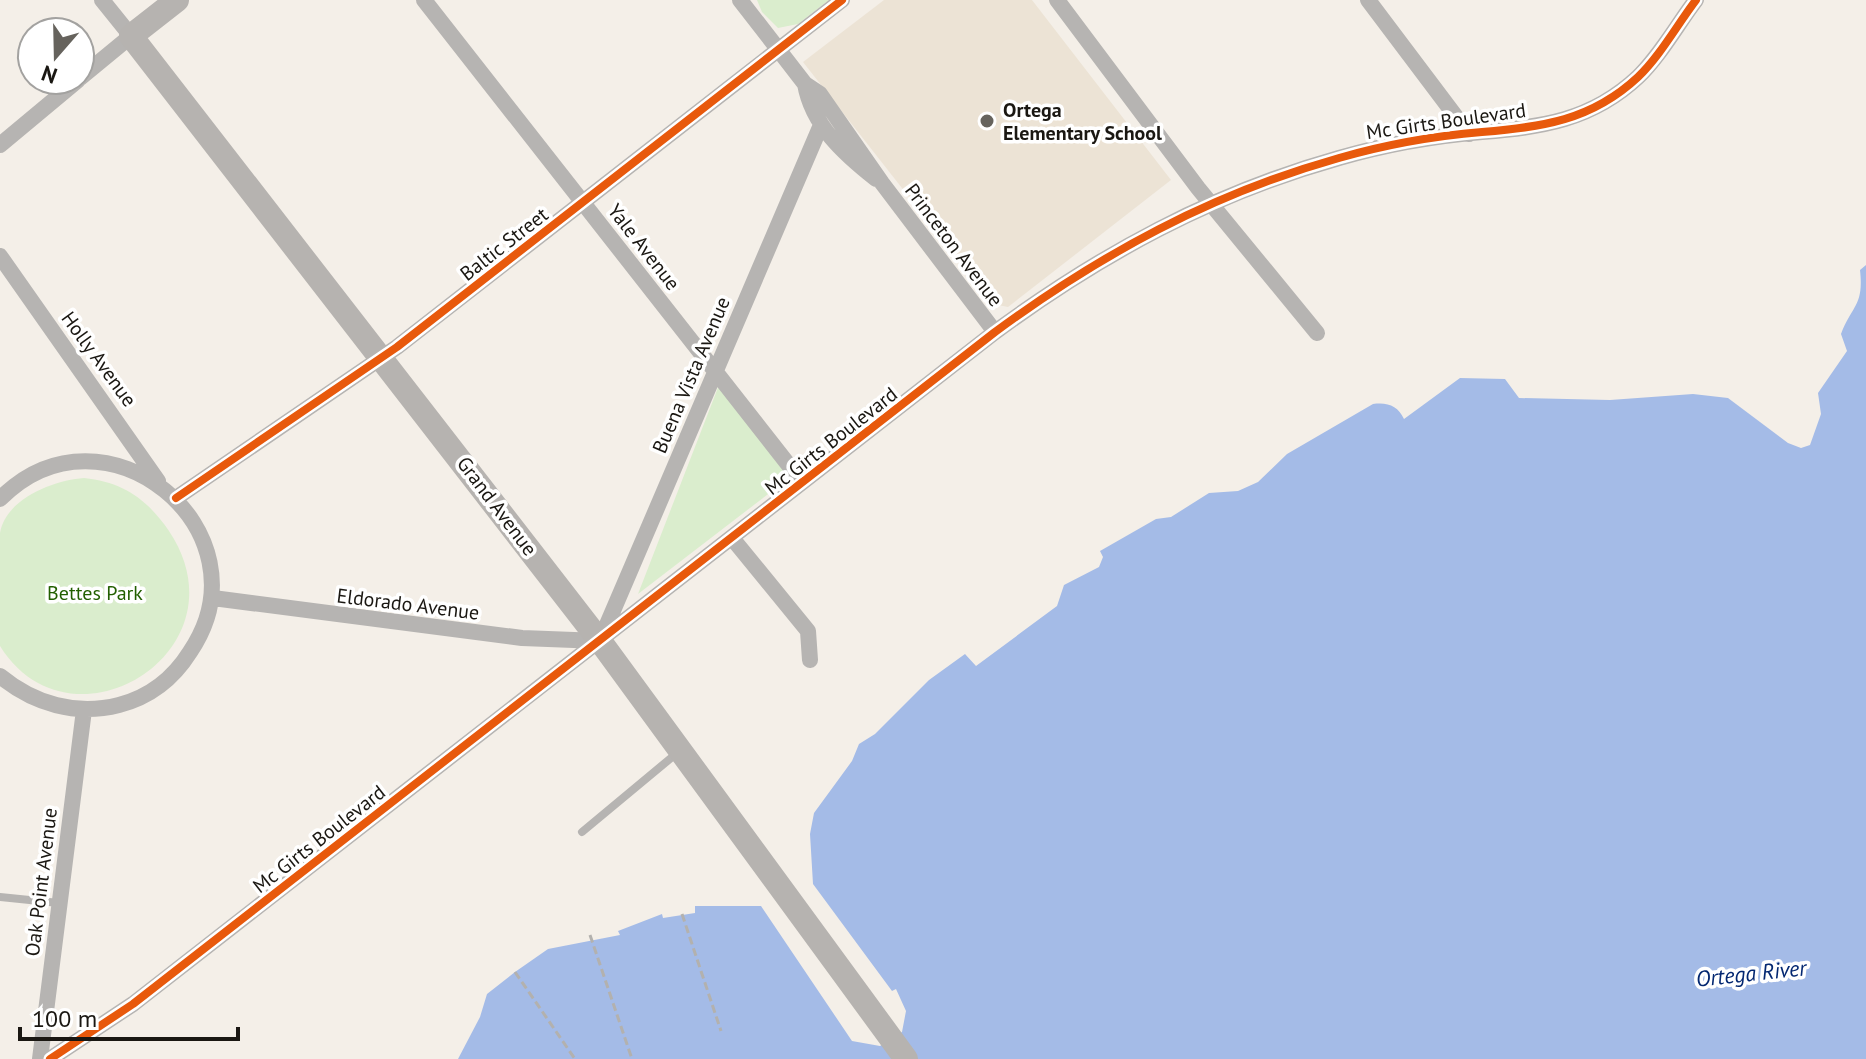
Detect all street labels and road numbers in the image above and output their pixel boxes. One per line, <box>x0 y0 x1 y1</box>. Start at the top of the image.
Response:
street label: Mc Girts Boulevard <box>1364 97 1528 145</box>
street label: Princeton Avenue <box>899 178 1009 312</box>
street label: Yale Avenue <box>602 198 686 296</box>
street label: Baltic Street <box>455 201 553 286</box>
street label: Buena Vista Avenue <box>646 293 736 457</box>
street label: Holly Avenue <box>56 306 142 412</box>
street label: Mc Girts Boulevard <box>760 381 902 501</box>
street label: Grand Avenue <box>451 451 543 561</box>
street label: Eldorado Avenue <box>335 582 481 626</box>
street label: Mc Girts Boulevard <box>248 779 390 899</box>
street label: Oak Point Avenue <box>19 806 63 958</box>

